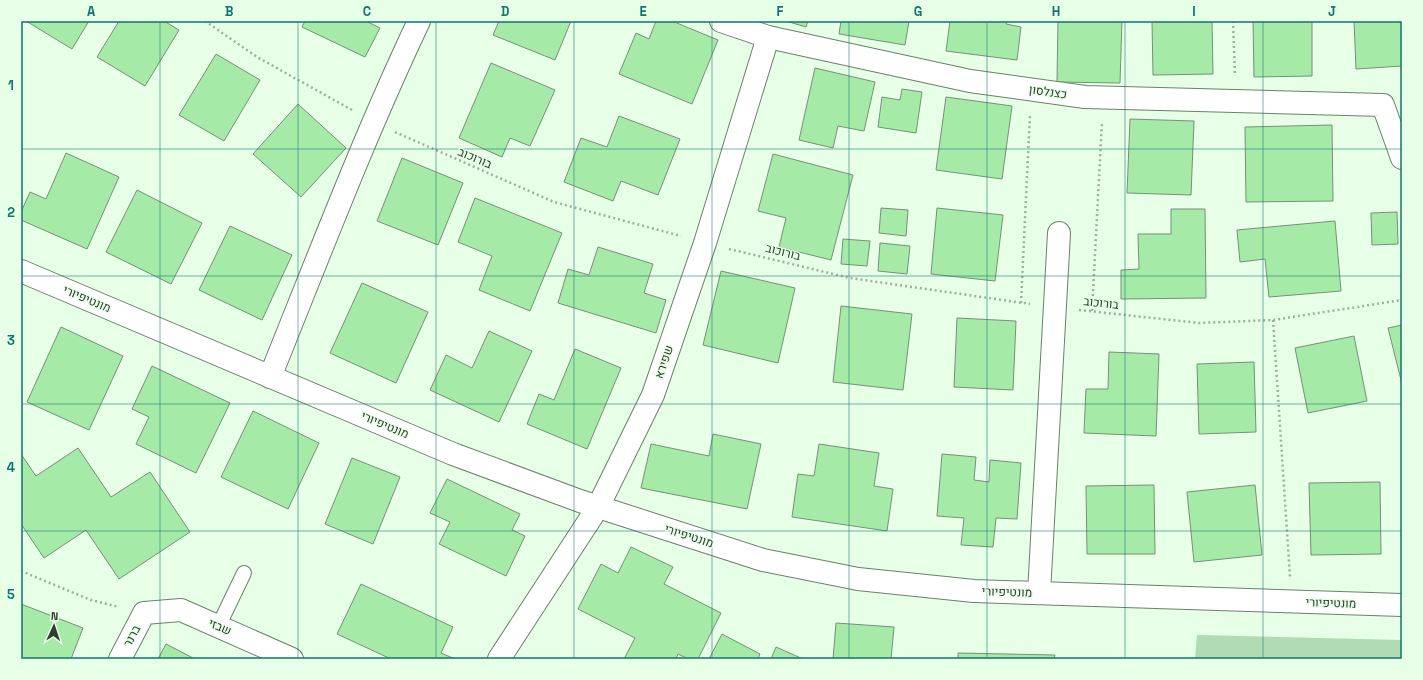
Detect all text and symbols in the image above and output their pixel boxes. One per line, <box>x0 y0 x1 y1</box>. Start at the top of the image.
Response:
text: A <box>87 3 96 20</box>
text: B <box>225 3 234 20</box>
text: C <box>363 3 371 20</box>
text: D <box>501 3 510 20</box>
text: E <box>639 3 647 20</box>
text: F <box>777 3 784 20</box>
text: G <box>914 3 922 20</box>
text: H <box>1052 3 1060 20</box>
text: I <box>1192 3 1196 20</box>
text: J <box>1328 3 1336 20</box>
text: 1 <box>8 77 14 94</box>
street label: כצנלסון <box>1028 81 1068 103</box>
street label: בורוכוב <box>455 144 495 173</box>
text: 2 <box>7 204 15 221</box>
street label: בורוכוב <box>764 240 803 264</box>
street label: מונטיפיורי <box>61 282 113 316</box>
street label: בורוכוב <box>1082 293 1120 313</box>
text: 3 <box>7 332 15 349</box>
street label: שפירא <box>651 343 677 381</box>
street label: מונטיפיורי <box>359 408 411 442</box>
text: 4 <box>7 459 15 476</box>
street label: מונטיפיורי <box>662 521 716 551</box>
street label: מונטיפיורי <box>981 583 1033 601</box>
text: 5 <box>7 586 15 603</box>
street label: מונטיפיורי <box>1305 594 1357 612</box>
north arrow <box>34 606 74 646</box>
text: N <box>50 609 59 623</box>
street label: שבזי <box>206 615 234 639</box>
street label: ברנר <box>120 622 145 650</box>

